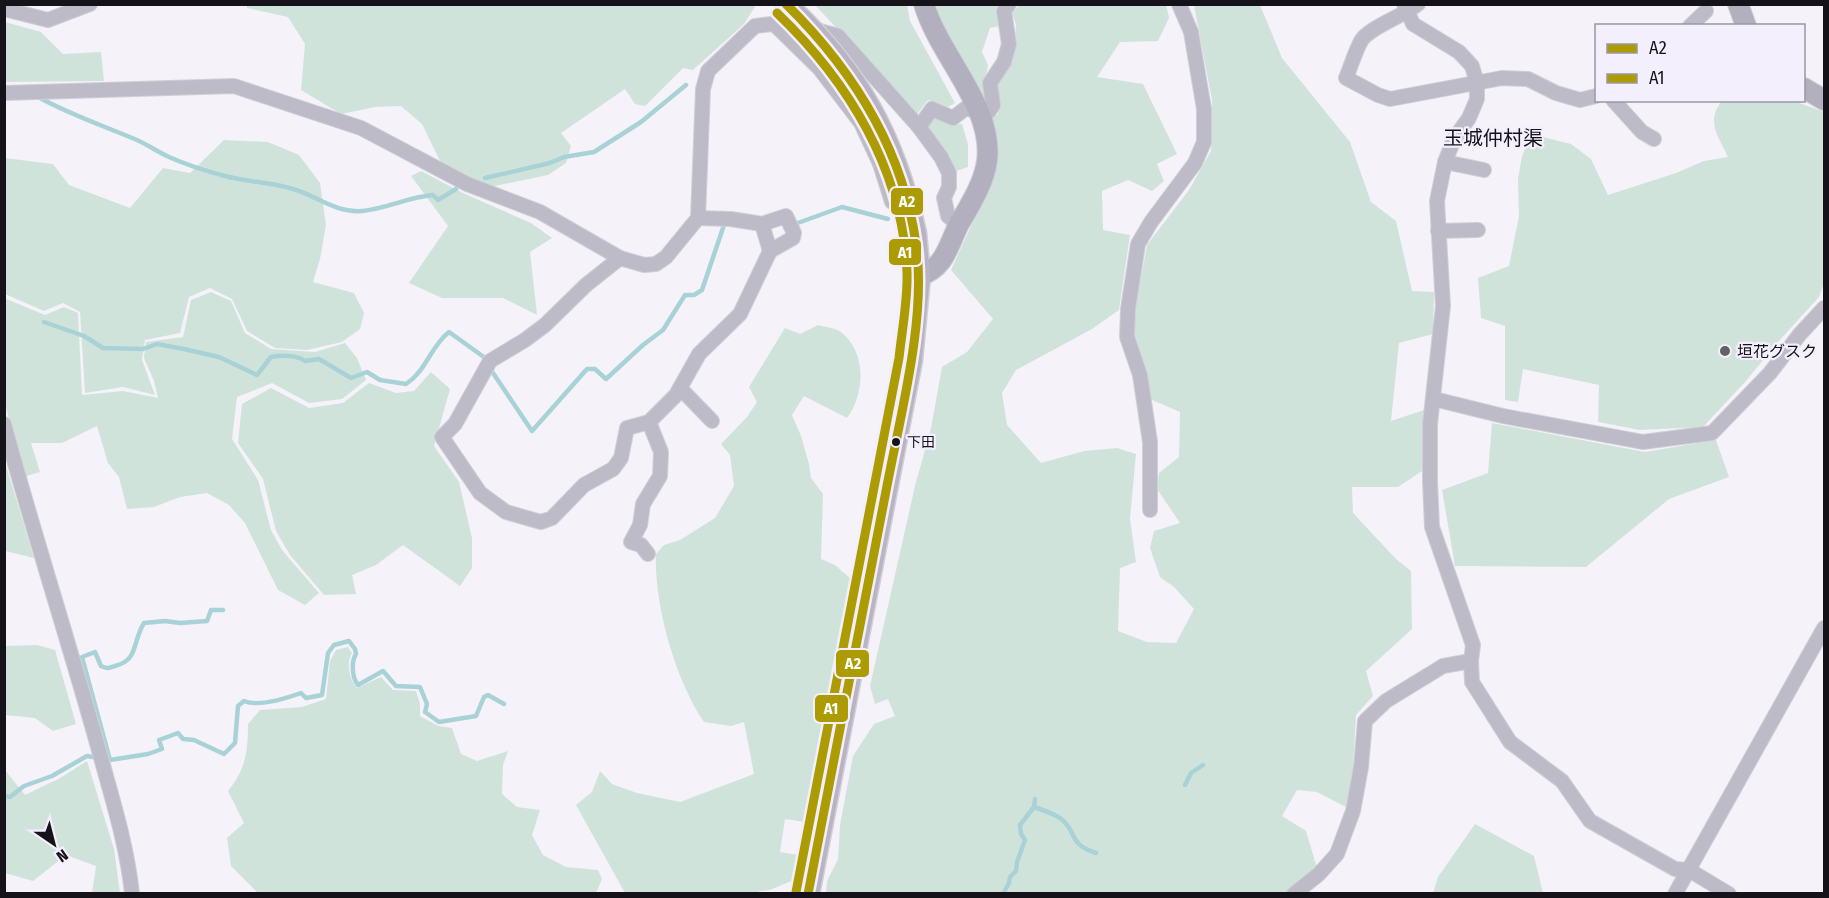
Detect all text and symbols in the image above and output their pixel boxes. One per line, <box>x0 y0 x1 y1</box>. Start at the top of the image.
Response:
legend <box>1595 24 1805 102</box>
text: A2 <box>1649 37 1667 59</box>
text: A1 <box>1649 67 1665 89</box>
district label: 玉城仲村渠 <box>1443 126 1543 150</box>
line badge: A2 <box>890 187 924 216</box>
text: A2 <box>898 192 916 211</box>
line badge: A1 <box>888 238 922 266</box>
text: A1 <box>897 243 912 262</box>
place label: 垣花グスク <box>1737 342 1817 361</box>
marker: 垣花グスク <box>1718 344 1732 358</box>
place label: 下田 <box>907 434 935 451</box>
marker: 下田 <box>890 436 902 448</box>
line badge: A2 <box>835 649 870 678</box>
text: A2 <box>844 654 862 673</box>
line badge: A1 <box>814 694 849 723</box>
text: A1 <box>823 699 838 718</box>
north arrow <box>24 814 84 874</box>
text: N <box>53 845 72 866</box>

